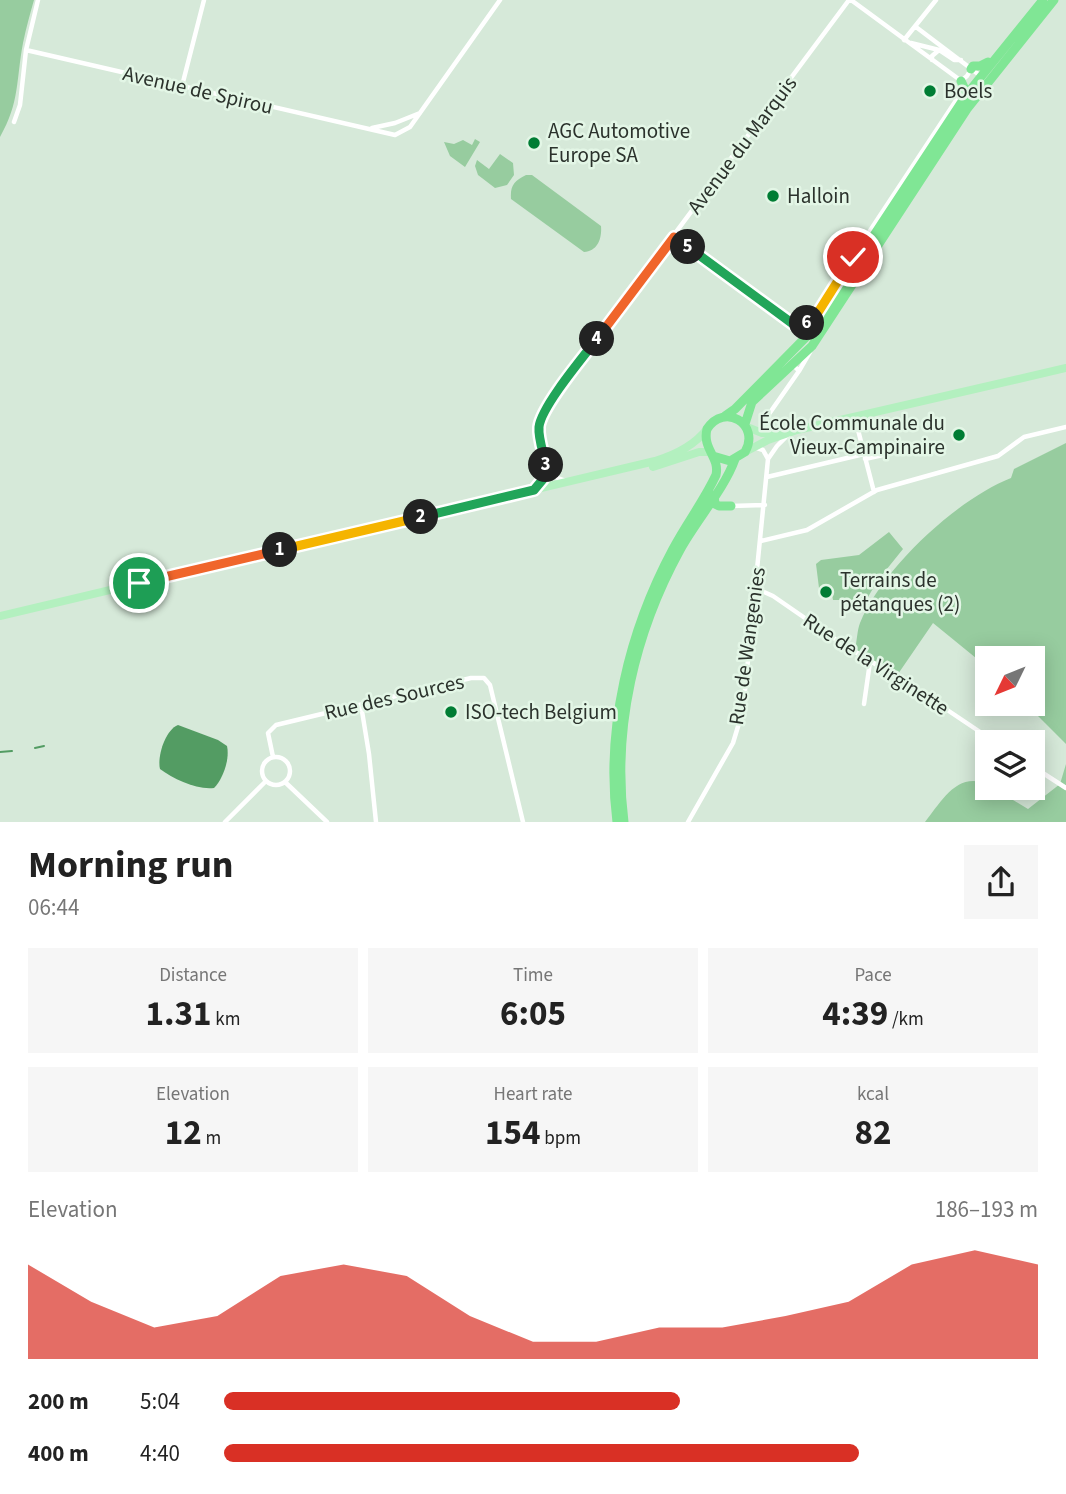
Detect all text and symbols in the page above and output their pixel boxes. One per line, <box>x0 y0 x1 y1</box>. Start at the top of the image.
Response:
street label: Avenue de Spirou <box>120 58 276 122</box>
street label: Avenue du Marquis <box>680 69 804 220</box>
place label: Boels <box>944 76 993 106</box>
marker: Boels <box>922 83 938 99</box>
place label: AGC Automotive Europe SA <box>548 116 690 170</box>
marker: AGC Automotive Europe SA <box>526 135 542 151</box>
place label: Halloin <box>787 181 850 211</box>
marker: Halloin <box>765 188 781 204</box>
pin <box>823 227 883 287</box>
pin: 5 <box>670 230 706 264</box>
text: 5 <box>682 233 693 260</box>
icon: check <box>834 238 872 276</box>
pin: 6 <box>790 306 824 340</box>
text: 6 <box>801 309 812 336</box>
pin: 4 <box>580 322 614 356</box>
text: 4 <box>591 325 602 352</box>
place label: École Communale du Vieux-Campinaire <box>759 408 945 462</box>
marker: École Communale du Vieux-Campinaire <box>951 427 967 443</box>
pin: 3 <box>528 448 564 482</box>
text: 3 <box>540 451 551 478</box>
pin: 2 <box>404 500 438 534</box>
text: 2 <box>415 503 426 530</box>
pin: 1 <box>262 532 298 568</box>
text: 1 <box>274 536 285 563</box>
pin <box>109 553 169 613</box>
icon: arrive <box>120 564 158 602</box>
street label: Rue de Wangenies <box>721 565 773 727</box>
place label: Terrains de pétanques (2) <box>840 565 960 619</box>
marker: Terrains de pétanques (2) <box>818 584 834 600</box>
street label: Rue de la Virginette <box>797 605 955 723</box>
north arrow <box>975 646 1045 716</box>
map controls <box>975 646 1045 800</box>
street label: Rue des Sources <box>321 666 467 728</box>
place label: ISO-tech Belgium <box>465 697 617 727</box>
marker: ISO-tech Belgium <box>443 704 459 720</box>
button: layers <box>975 730 1045 800</box>
text: Morning run <box>28 838 233 892</box>
button: share <box>964 845 1038 919</box>
text: 06:44 <box>28 891 79 924</box>
text: Distance <box>159 962 227 989</box>
text: Time <box>513 962 553 989</box>
text: Pace <box>854 962 892 989</box>
text: 1.31 <box>146 989 211 1039</box>
text: 6:05 <box>500 989 566 1039</box>
text: 4:39 <box>822 989 888 1039</box>
text: km <box>211 1006 240 1033</box>
text: /km <box>888 1006 924 1033</box>
text: Elevation <box>156 1081 230 1108</box>
text: Heart rate <box>494 1081 573 1108</box>
text: kcal <box>857 1081 889 1108</box>
text: 12 <box>165 1108 202 1158</box>
text: 154 <box>485 1108 540 1158</box>
text: 82 <box>855 1108 891 1158</box>
text: m <box>202 1125 221 1152</box>
text: bpm <box>540 1125 581 1152</box>
text: Elevation <box>28 1193 118 1226</box>
text: 186–193 m <box>935 1193 1038 1226</box>
text: 200 m <box>28 1385 89 1418</box>
text: 5:04 <box>140 1385 180 1418</box>
text: 400 m <box>28 1437 89 1470</box>
text: 4:40 <box>140 1437 180 1470</box>

